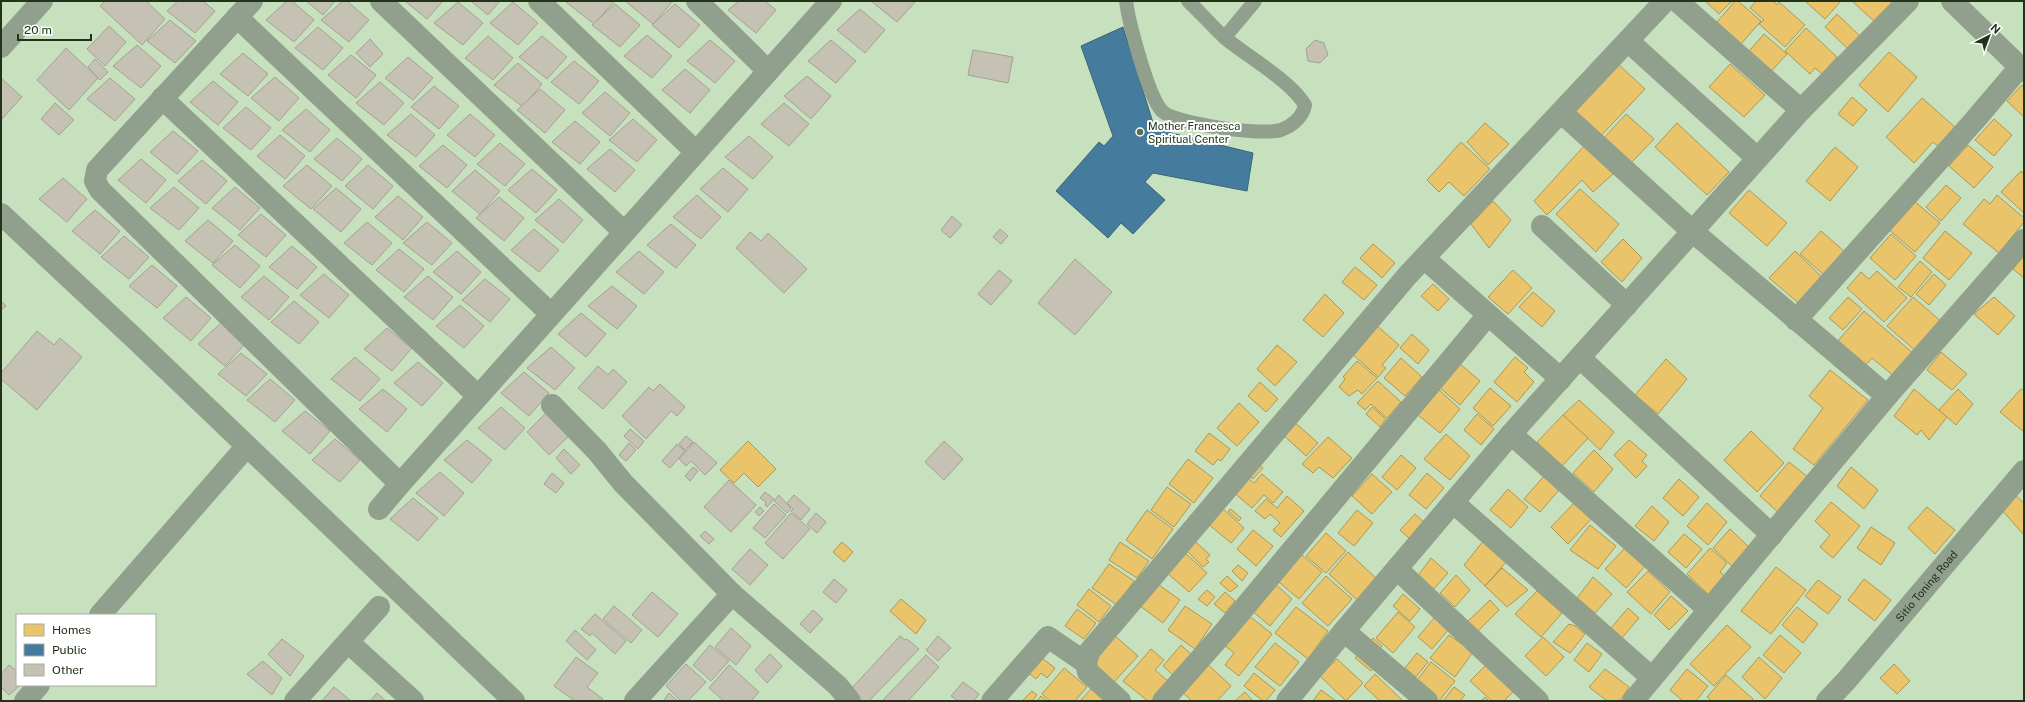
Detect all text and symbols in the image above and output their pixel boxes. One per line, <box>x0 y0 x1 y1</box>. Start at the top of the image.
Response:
scale bar <box>18 16 91 42</box>
north arrow <box>1969 16 2009 56</box>
text: N <box>1988 21 2003 36</box>
text: 20 m <box>24 23 52 37</box>
place label: Mother Francesca Spiritual Center <box>1148 120 1240 145</box>
marker: Mother Francesca Spiritual Center <box>1135 127 1145 137</box>
street label: Sitio Toning Road <box>1893 548 1960 624</box>
legend <box>16 614 156 686</box>
text: Homes <box>52 623 91 637</box>
text: Public <box>52 643 87 657</box>
text: Other <box>52 663 84 677</box>

